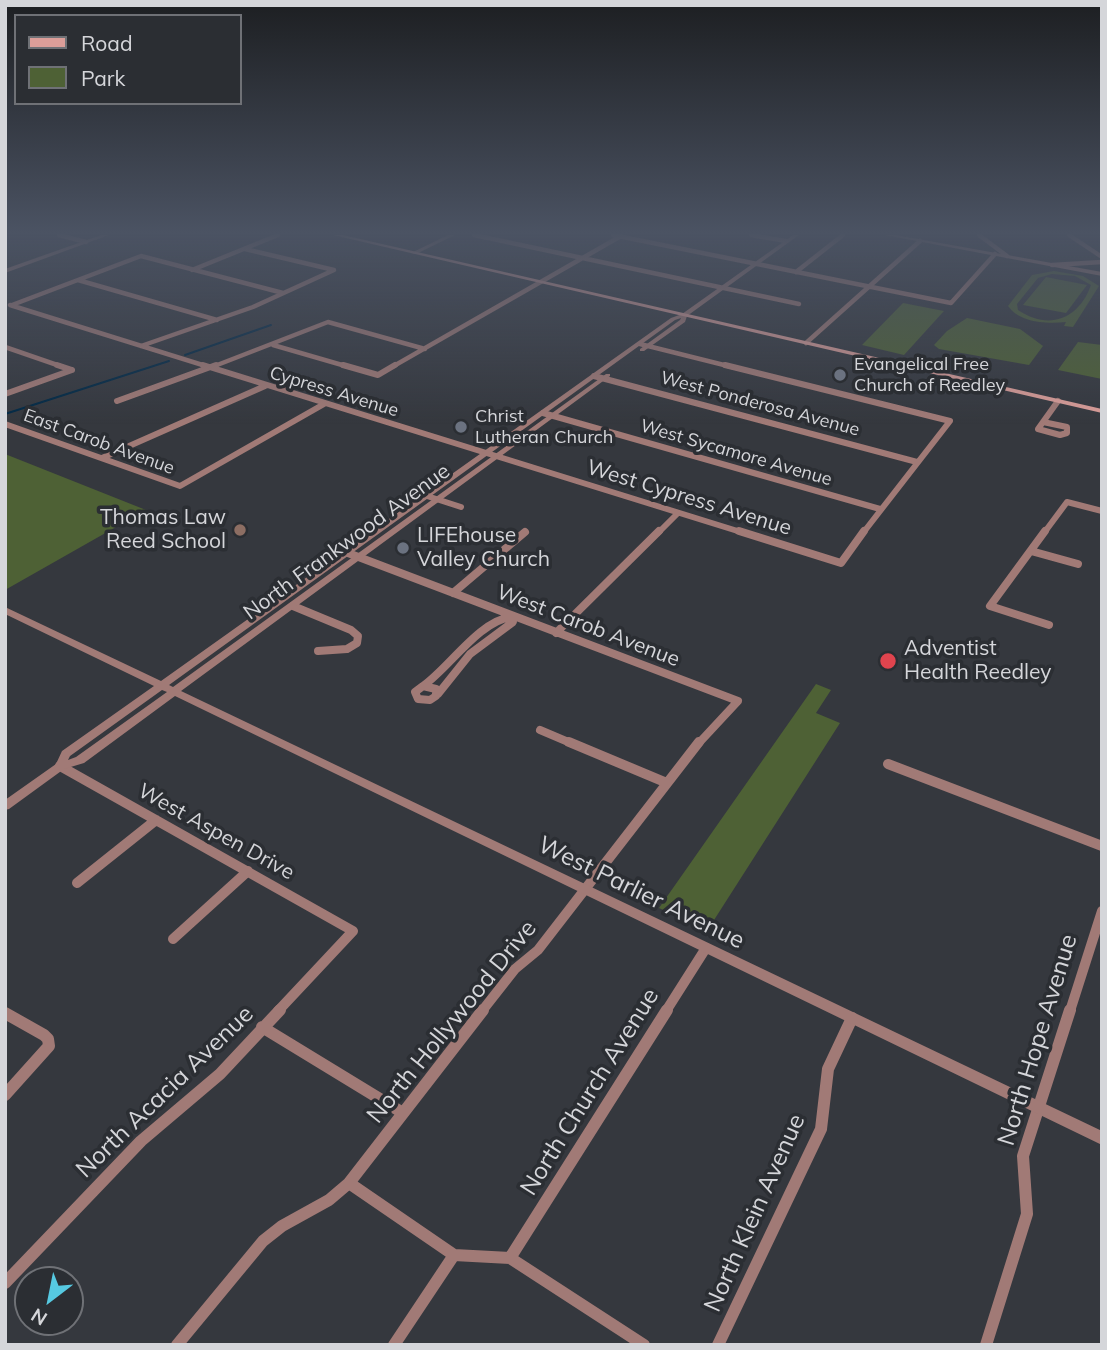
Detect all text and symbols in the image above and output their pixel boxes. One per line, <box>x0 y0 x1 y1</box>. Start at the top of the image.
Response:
legend <box>14 14 242 105</box>
text: Road <box>81 30 132 56</box>
text: Park <box>81 65 125 91</box>
place label: Evangelical Free Church of Reedley <box>854 354 1005 396</box>
street label: Cypress Avenue <box>267 362 401 422</box>
street label: West Ponderosa Avenue <box>658 367 862 441</box>
marker: Evangelical Free Church of Reedley <box>832 367 848 383</box>
street label: East Carob Avenue <box>21 405 177 479</box>
place label: Christ Lutheran Church <box>475 406 613 448</box>
street label: West Sycamore Avenue <box>638 415 834 491</box>
marker: Christ Lutheran Church <box>453 419 469 435</box>
street label: West Cypress Avenue <box>584 455 794 541</box>
street label: North Frankwood Avenue <box>239 459 455 625</box>
place label: Thomas Law Reed School <box>100 505 226 555</box>
marker: Thomas Law Reed School <box>232 522 248 538</box>
place label: LIFEhouse Valley Church <box>417 523 550 573</box>
marker: LIFEhouse Valley Church <box>395 540 411 556</box>
street label: West Carob Avenue <box>493 579 683 673</box>
place label: Adventist Health Reedley <box>904 636 1051 686</box>
marker: Adventist Health Reedley <box>878 651 898 671</box>
street label: West Aspen Drive <box>133 779 299 885</box>
street label: West Parlier Avenue <box>533 831 749 955</box>
street label: North Hollywood Drive <box>361 915 543 1129</box>
street label: North Hope Avenue <box>992 931 1084 1149</box>
street label: North Church Avenue <box>515 983 665 1201</box>
street label: North Acacia Avenue <box>70 1000 260 1184</box>
street label: North Klein Avenue <box>698 1110 812 1316</box>
north arrow <box>14 1266 84 1336</box>
text: N <box>26 1303 51 1331</box>

